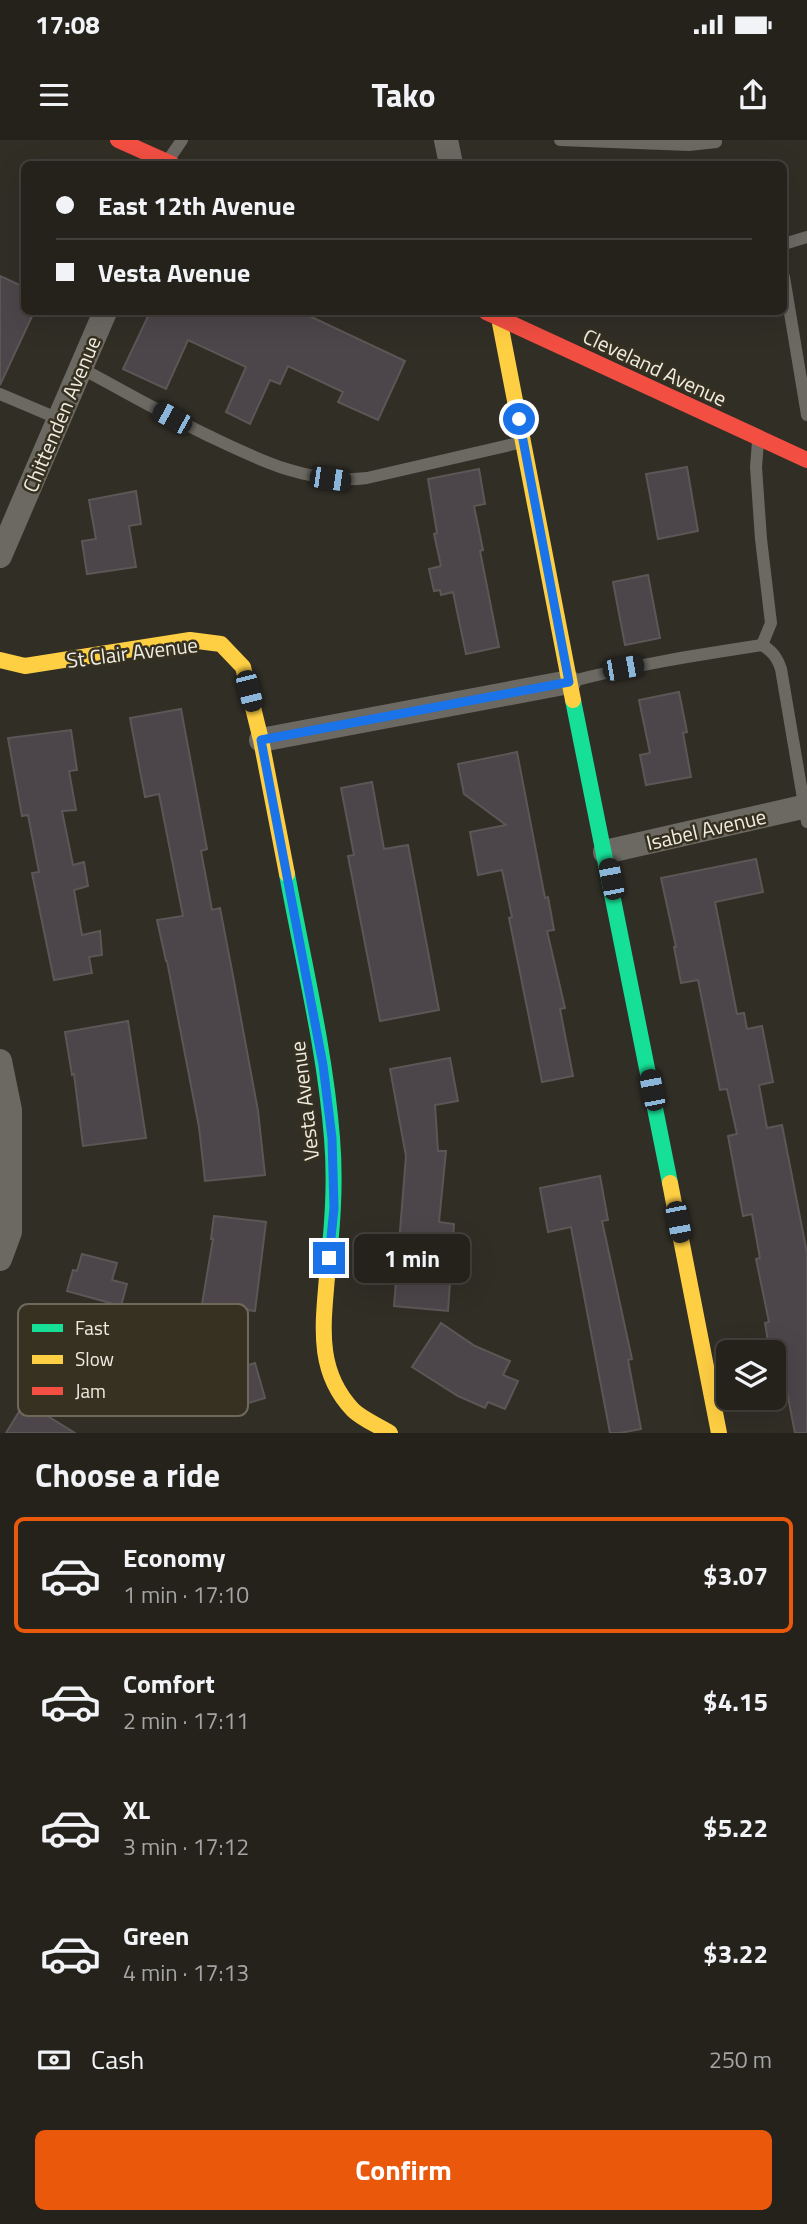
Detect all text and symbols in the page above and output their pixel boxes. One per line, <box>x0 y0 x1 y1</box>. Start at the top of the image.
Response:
text: 17:08 <box>35 5 100 44</box>
text: Tako <box>371 71 436 119</box>
icon: menu <box>35 76 73 114</box>
icon: share <box>734 76 772 114</box>
text: East 12th Avenue <box>98 186 295 225</box>
text: Vesta Avenue <box>98 253 250 292</box>
street label: Cleveland Avenue <box>578 320 732 414</box>
street label: Chittenden Avenue <box>14 331 108 497</box>
car <box>149 399 196 437</box>
route start <box>503 403 535 435</box>
car <box>308 466 353 492</box>
street label: St Clair Avenue <box>64 628 200 676</box>
car <box>601 654 646 682</box>
car <box>234 668 265 714</box>
street label: Isabel Avenue <box>643 800 769 858</box>
car <box>597 856 626 902</box>
street label: Vesta Avenue <box>281 1039 327 1163</box>
car <box>638 1067 667 1113</box>
car <box>664 1199 693 1245</box>
callout: 1 min <box>354 1234 469 1282</box>
text: 1 min <box>384 1241 440 1276</box>
route end <box>313 1242 345 1274</box>
legend <box>18 1304 248 1416</box>
text: Fast <box>75 1313 110 1342</box>
map controls <box>716 1340 786 1410</box>
button: layers <box>716 1340 786 1410</box>
text: Slow <box>75 1344 114 1373</box>
text: Jam <box>75 1376 106 1405</box>
text: Choose a ride <box>35 1451 220 1499</box>
text: Economy <box>123 1538 225 1577</box>
icon: car <box>39 1544 102 1607</box>
text: $3.07 <box>703 1556 768 1595</box>
text: 1 min · 17:10 <box>123 1577 249 1612</box>
text: Comfort <box>123 1664 215 1703</box>
icon: car <box>39 1670 102 1733</box>
text: $4.15 <box>703 1682 768 1721</box>
text: 2 min · 17:11 <box>123 1703 249 1738</box>
text: XL <box>123 1790 150 1829</box>
icon: car <box>39 1796 102 1859</box>
text: $5.22 <box>703 1808 768 1847</box>
text: 3 min · 17:12 <box>123 1829 249 1864</box>
text: Green <box>123 1916 189 1955</box>
icon: car <box>39 1922 102 1985</box>
text: $3.22 <box>703 1934 768 1973</box>
text: 4 min · 17:13 <box>123 1955 249 1990</box>
text: Cash <box>91 2040 144 2079</box>
icon: cash <box>35 2041 73 2079</box>
text: 250 m <box>709 2042 772 2077</box>
button: Confirm <box>35 2130 772 2210</box>

